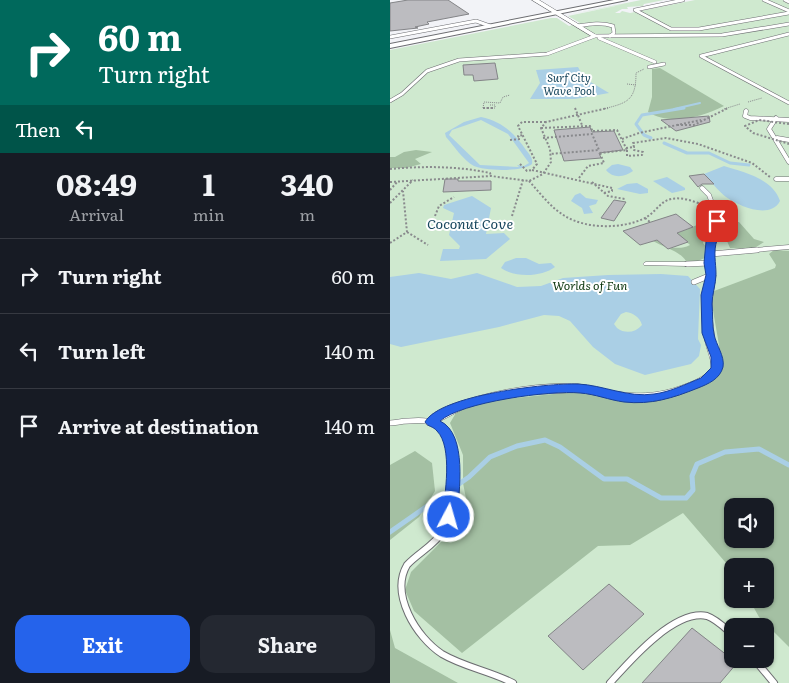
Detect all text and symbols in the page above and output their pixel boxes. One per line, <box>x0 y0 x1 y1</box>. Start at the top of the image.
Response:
text: 60 m <box>98 10 182 62</box>
icon: right <box>15 20 80 85</box>
text: Turn right <box>98 57 210 90</box>
water label: Surf City Wave Pool <box>543 69 596 98</box>
text: Then <box>15 115 61 143</box>
icon: left <box>71 115 99 143</box>
text: 08:49 <box>56 161 137 205</box>
text: 1 <box>203 161 215 205</box>
text: 340 <box>281 161 334 205</box>
pin <box>696 200 738 242</box>
text: Arrival <box>69 202 124 226</box>
text: min <box>193 202 225 226</box>
text: m <box>299 202 315 226</box>
icon: arrive <box>703 207 731 235</box>
water label: Coconut Cove <box>427 213 513 233</box>
icon: right <box>15 262 43 290</box>
text: Turn right <box>58 262 162 290</box>
text: 60 m <box>332 262 375 290</box>
park label: Worlds of Fun <box>553 276 627 294</box>
icon: left <box>15 337 43 365</box>
text: Turn left <box>58 337 145 365</box>
text: 140 m <box>324 337 375 365</box>
icon: arrive <box>15 412 43 440</box>
text: Arrive at destination <box>58 412 259 440</box>
text: 140 m <box>324 412 375 440</box>
position arrow <box>422 490 474 542</box>
map controls <box>724 498 774 668</box>
button: sound <box>724 498 774 548</box>
button: + <box>724 558 774 608</box>
button: Exit <box>15 615 190 673</box>
button: Share <box>200 615 375 673</box>
button: − <box>724 618 774 668</box>

